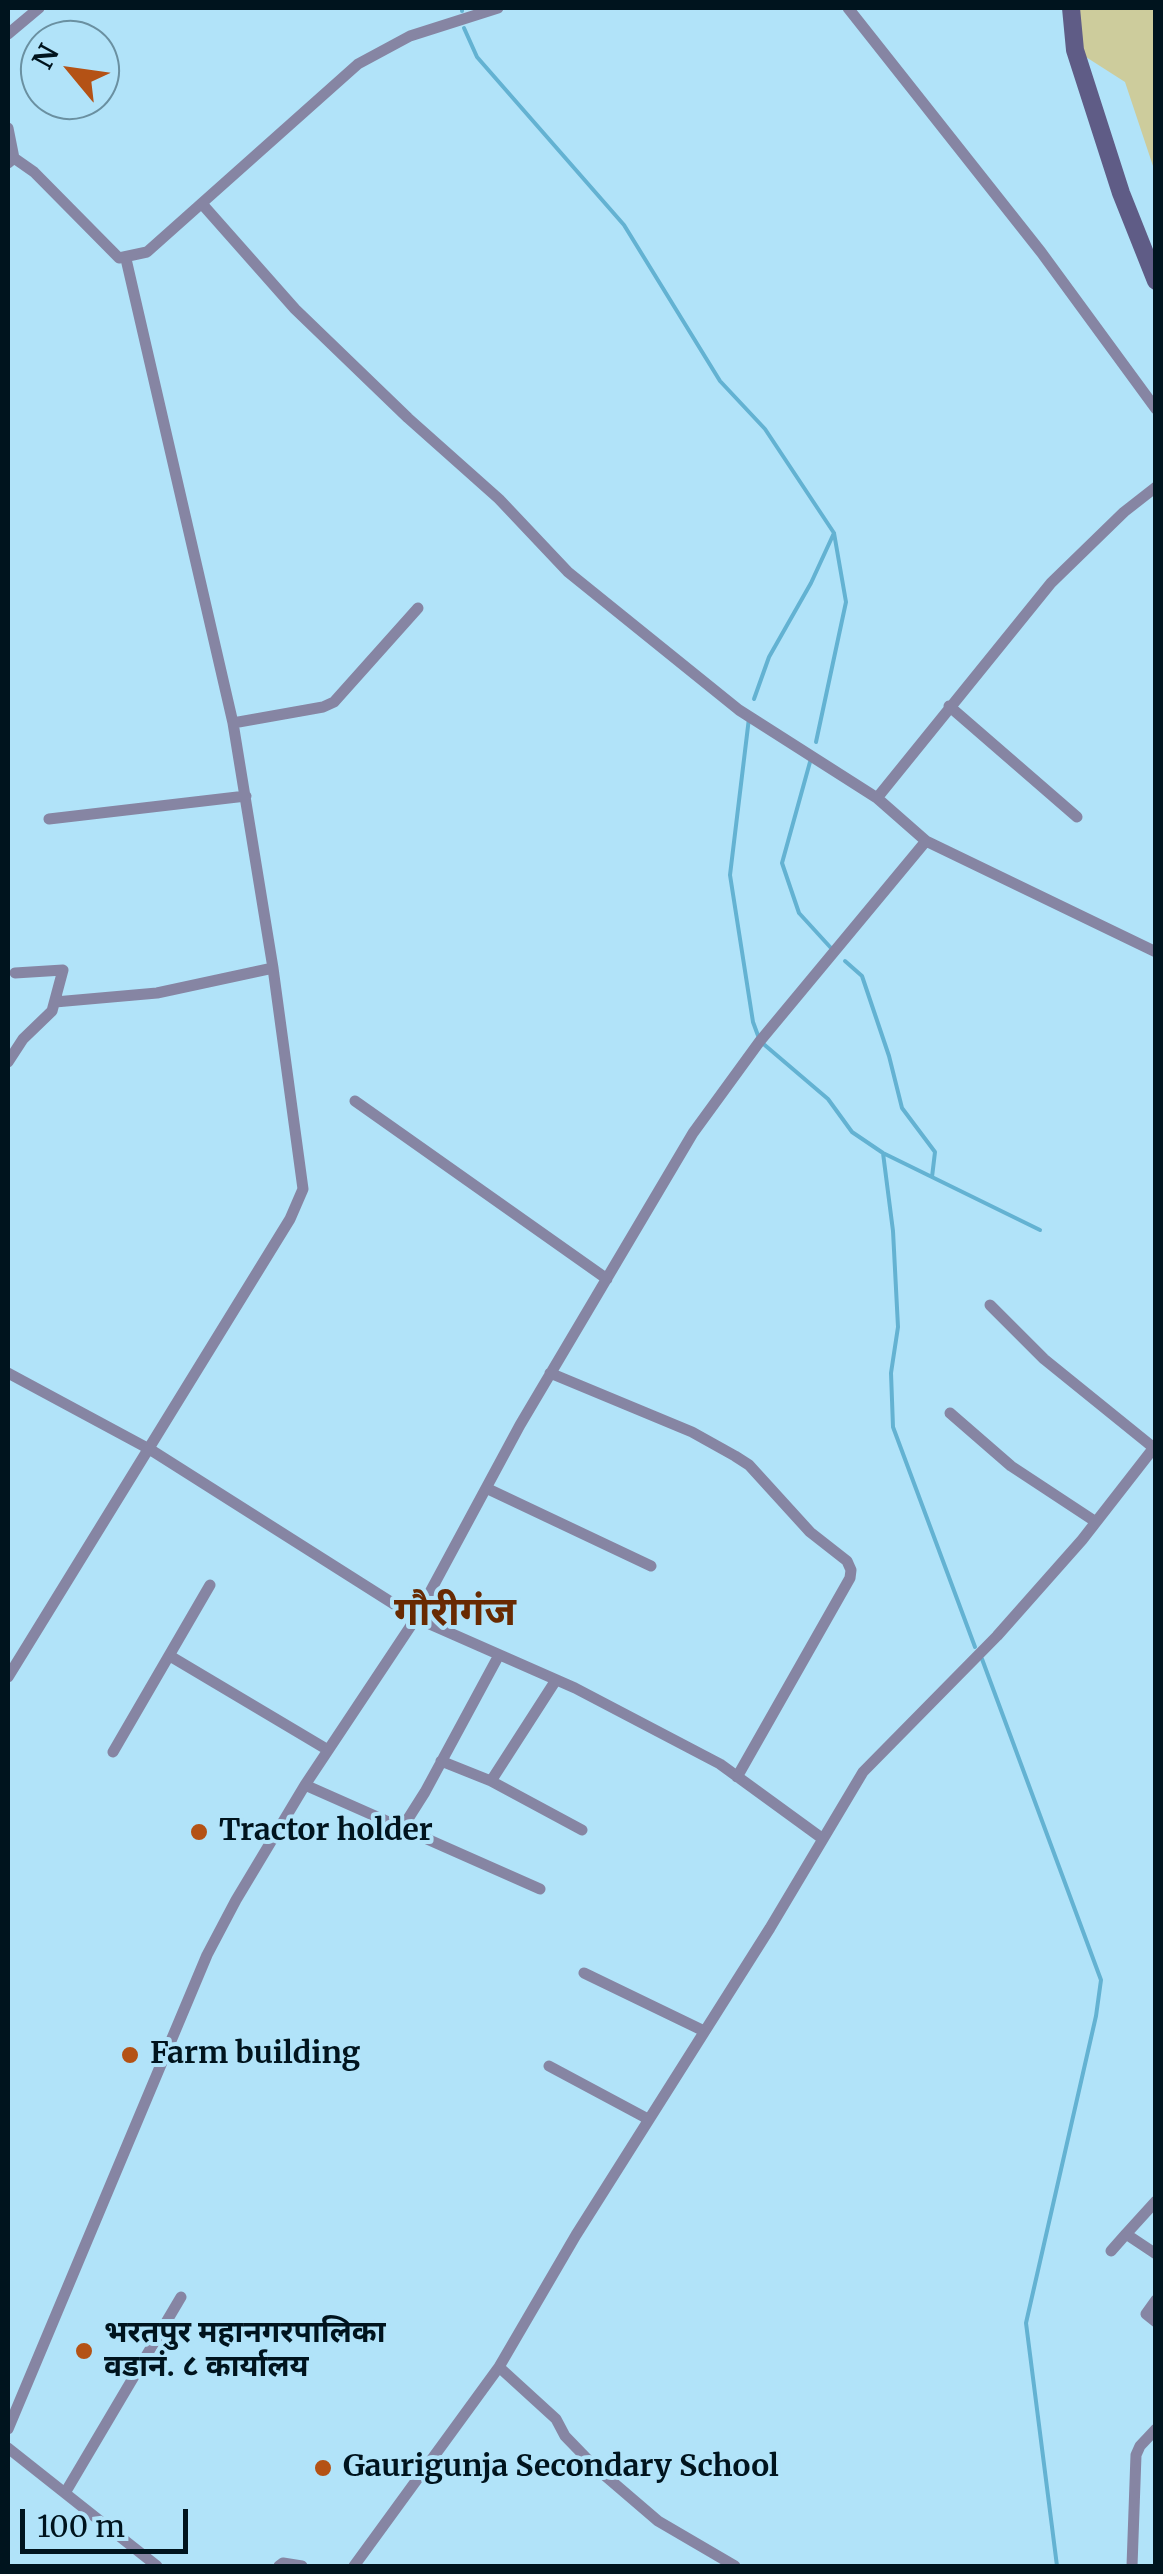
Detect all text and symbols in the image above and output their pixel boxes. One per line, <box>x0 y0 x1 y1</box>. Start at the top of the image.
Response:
north arrow <box>20 20 120 120</box>
text: N <box>24 38 67 75</box>
district label: गौरीगंज <box>394 1590 516 1638</box>
place label: Tractor holder <box>219 1814 433 1850</box>
marker: Tractor holder <box>188 1821 210 1843</box>
place label: Farm building <box>150 2037 360 2073</box>
marker: Farm building <box>119 2044 141 2066</box>
place label: भरतपुर महानगरपालिका वडानं. ८ कार्यालय <box>104 2316 386 2386</box>
marker: भरतपुर महानगरपालिका वडानं. ८ कार्यालय <box>73 2340 95 2362</box>
place label: Gaurigunja Secondary School <box>343 2450 779 2486</box>
marker: Gaurigunja Secondary School <box>312 2457 334 2479</box>
scale bar <box>25 2489 192 2551</box>
text: 100 m <box>37 2507 125 2545</box>

